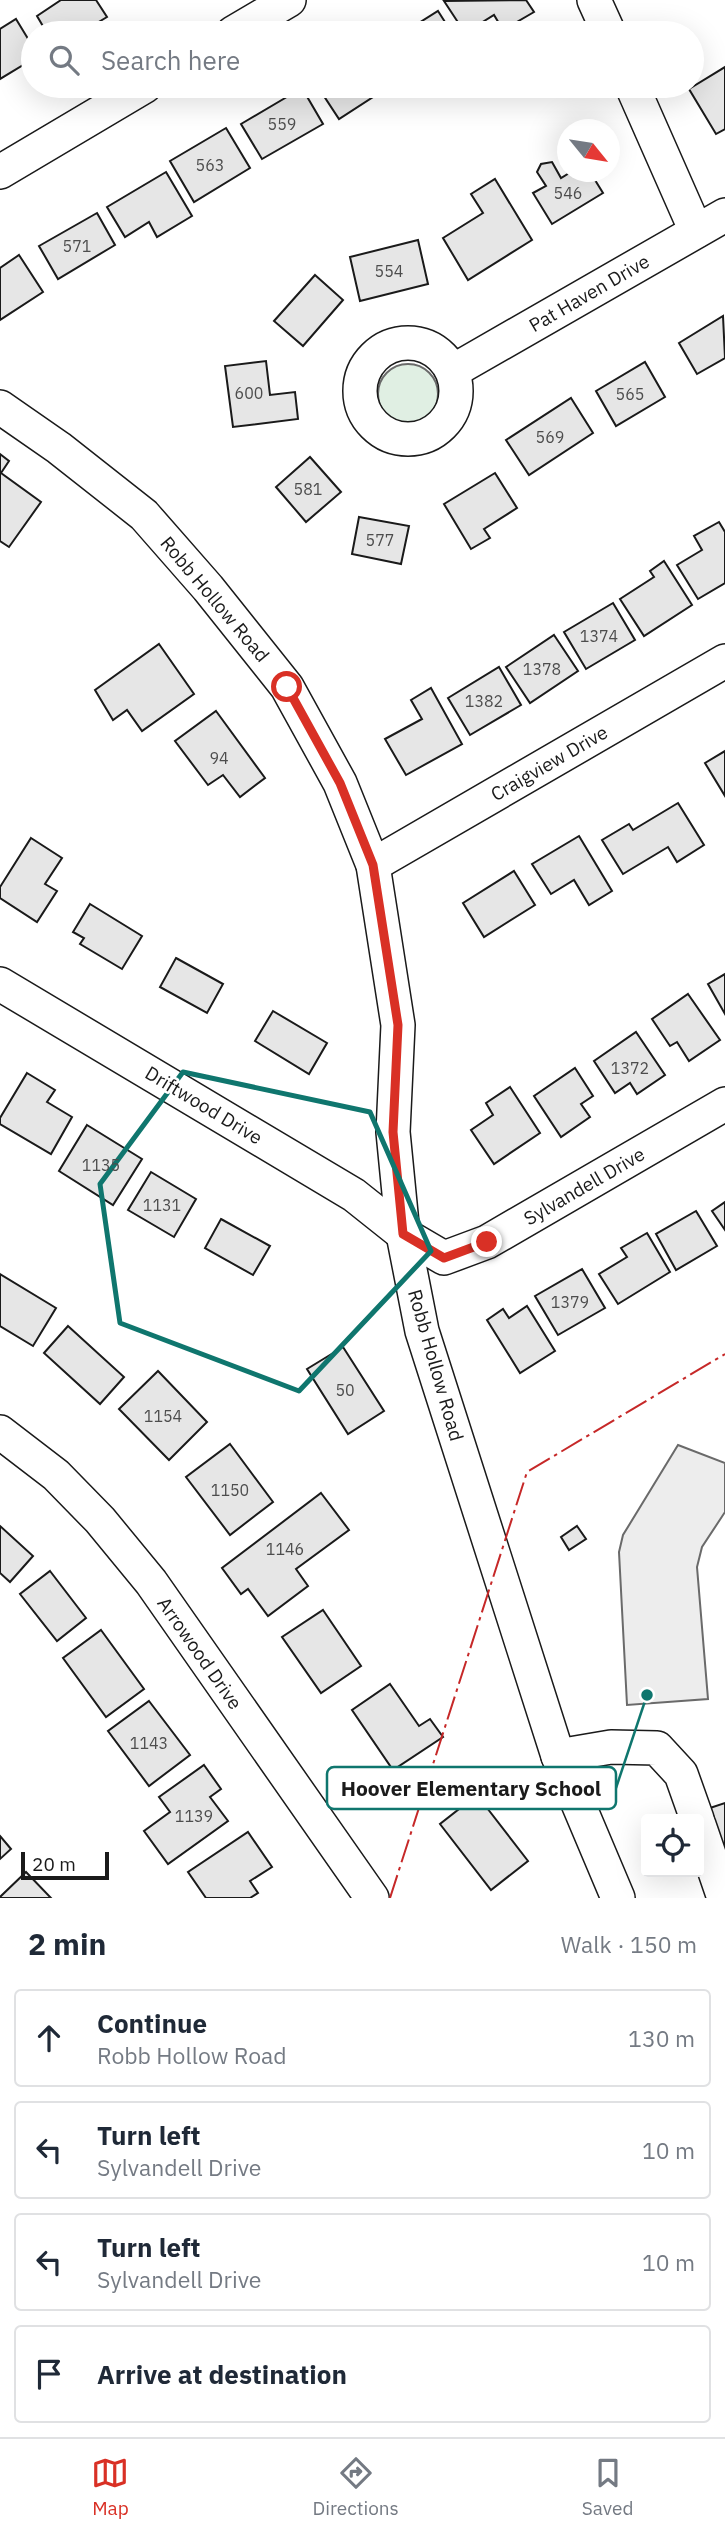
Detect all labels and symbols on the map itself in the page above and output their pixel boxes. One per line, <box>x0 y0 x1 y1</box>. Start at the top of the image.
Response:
house number: 559 <box>268 114 296 134</box>
north arrow <box>557 119 620 182</box>
house number: 563 <box>196 155 224 175</box>
house number: 546 <box>554 183 582 203</box>
house number: 571 <box>63 236 91 256</box>
street label: Pat Haven Drive <box>525 249 653 337</box>
house number: 554 <box>375 261 403 281</box>
house number: 600 <box>235 383 263 403</box>
house number: 565 <box>616 384 644 404</box>
house number: 569 <box>536 427 564 447</box>
house number: 581 <box>294 479 322 499</box>
house number: 577 <box>366 530 394 550</box>
street label: Robb Hollow Road <box>155 531 275 667</box>
house number: 1374 <box>580 626 618 646</box>
house number: 1378 <box>523 659 561 679</box>
route start <box>271 671 302 702</box>
house number: 1382 <box>465 691 503 711</box>
street label: Craigview Drive <box>486 720 612 806</box>
house number: 94 <box>209 748 229 768</box>
house number: 1372 <box>611 1058 649 1078</box>
street label: Driftwood Drive <box>141 1061 267 1149</box>
street label: Sylvandell Drive <box>519 1142 649 1230</box>
house number: 1135 <box>82 1155 120 1175</box>
house number: 1131 <box>143 1195 181 1215</box>
route end <box>471 1226 502 1257</box>
street label: Robb Hollow Road <box>403 1286 469 1444</box>
house number: 1379 <box>551 1292 589 1312</box>
house number: 50 <box>335 1380 355 1400</box>
house number: 1154 <box>144 1406 182 1426</box>
house number: 1150 <box>211 1480 249 1500</box>
house number: 1146 <box>266 1539 304 1559</box>
street label: Arrowood Drive <box>152 1592 248 1714</box>
house number: 1143 <box>130 1733 168 1753</box>
callout: Hoover Elementary School <box>327 1767 616 1809</box>
text: Hoover Elementary School <box>341 1774 601 1802</box>
house number: 1139 <box>175 1806 213 1826</box>
scale bar <box>21 1849 108 1881</box>

